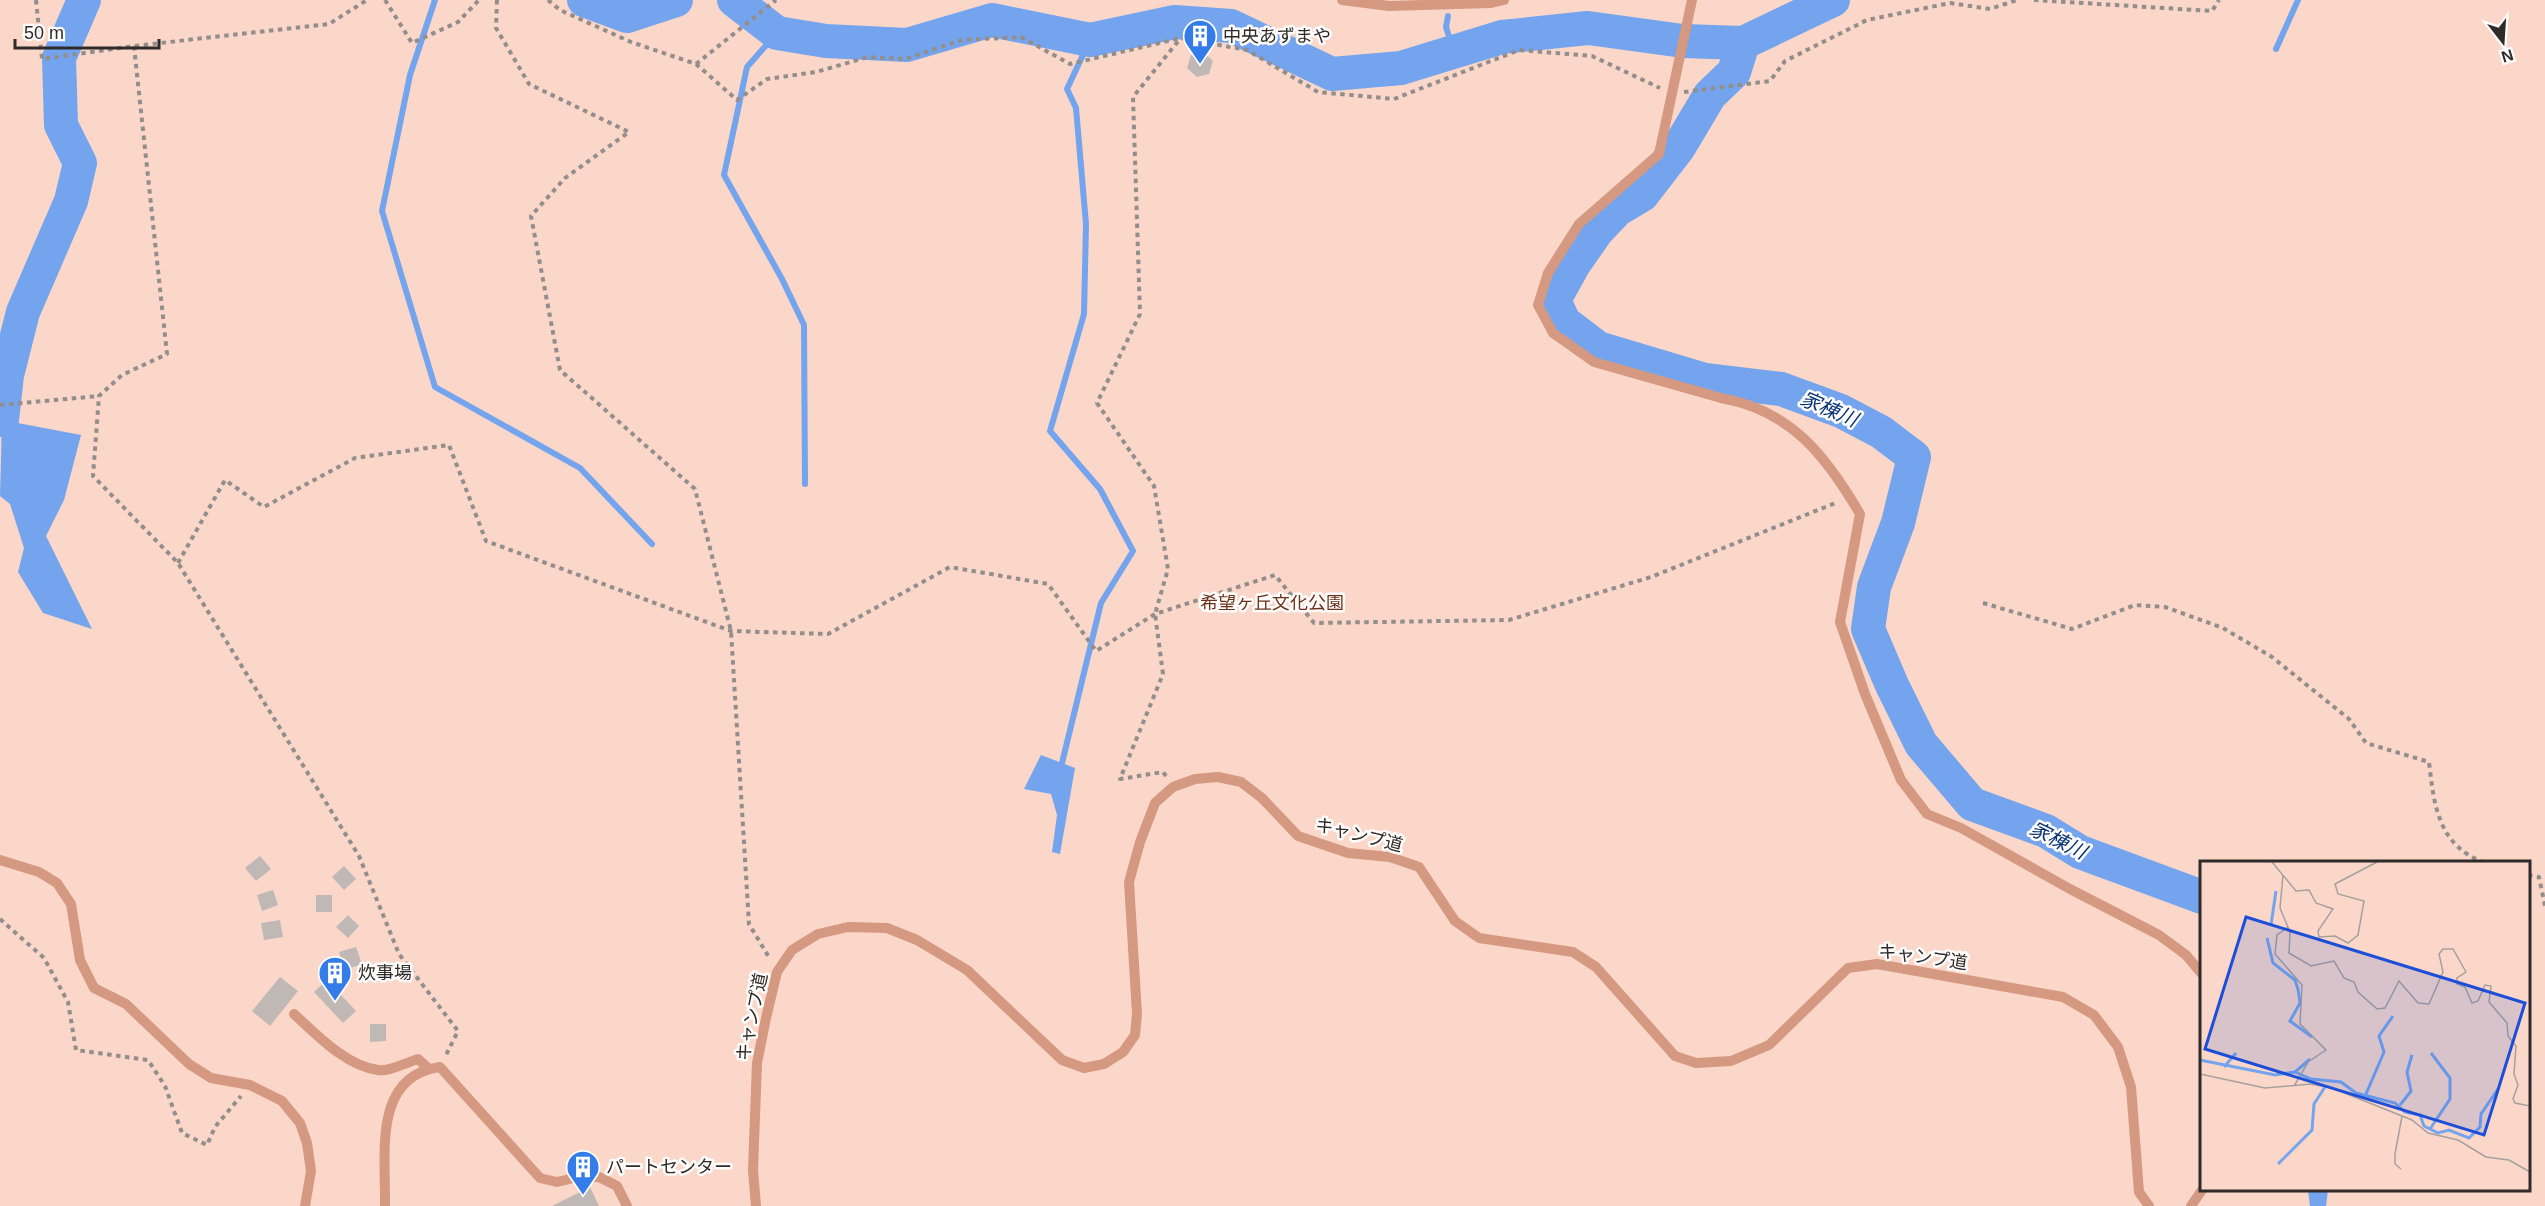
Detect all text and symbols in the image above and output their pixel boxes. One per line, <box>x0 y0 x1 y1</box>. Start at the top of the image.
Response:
scale bar <box>15 12 159 50</box>
north arrow <box>2473 12 2533 72</box>
building icon: 中央あずまや <box>1182 18 1218 65</box>
text: 50 m <box>24 23 64 43</box>
place label: 中央あずまや <box>1223 26 1331 46</box>
text: N <box>2499 46 2515 66</box>
water label: 家棟川 <box>1797 387 1863 432</box>
park label: 希望ヶ丘文化公園 <box>1200 593 1344 613</box>
street label: キャンプ道 <box>1313 814 1405 856</box>
water label: 家棟川 <box>2026 817 2092 864</box>
inset map <box>2200 861 2530 1191</box>
street label: キャンプ道 <box>1877 941 1969 973</box>
building icon: 炊事場 <box>317 955 353 1002</box>
place label: 炊事場 <box>358 963 412 983</box>
street label: キャンプ道 <box>733 971 771 1063</box>
building icon: パートセンター <box>565 1149 601 1196</box>
place label: パートセンター <box>606 1157 732 1177</box>

